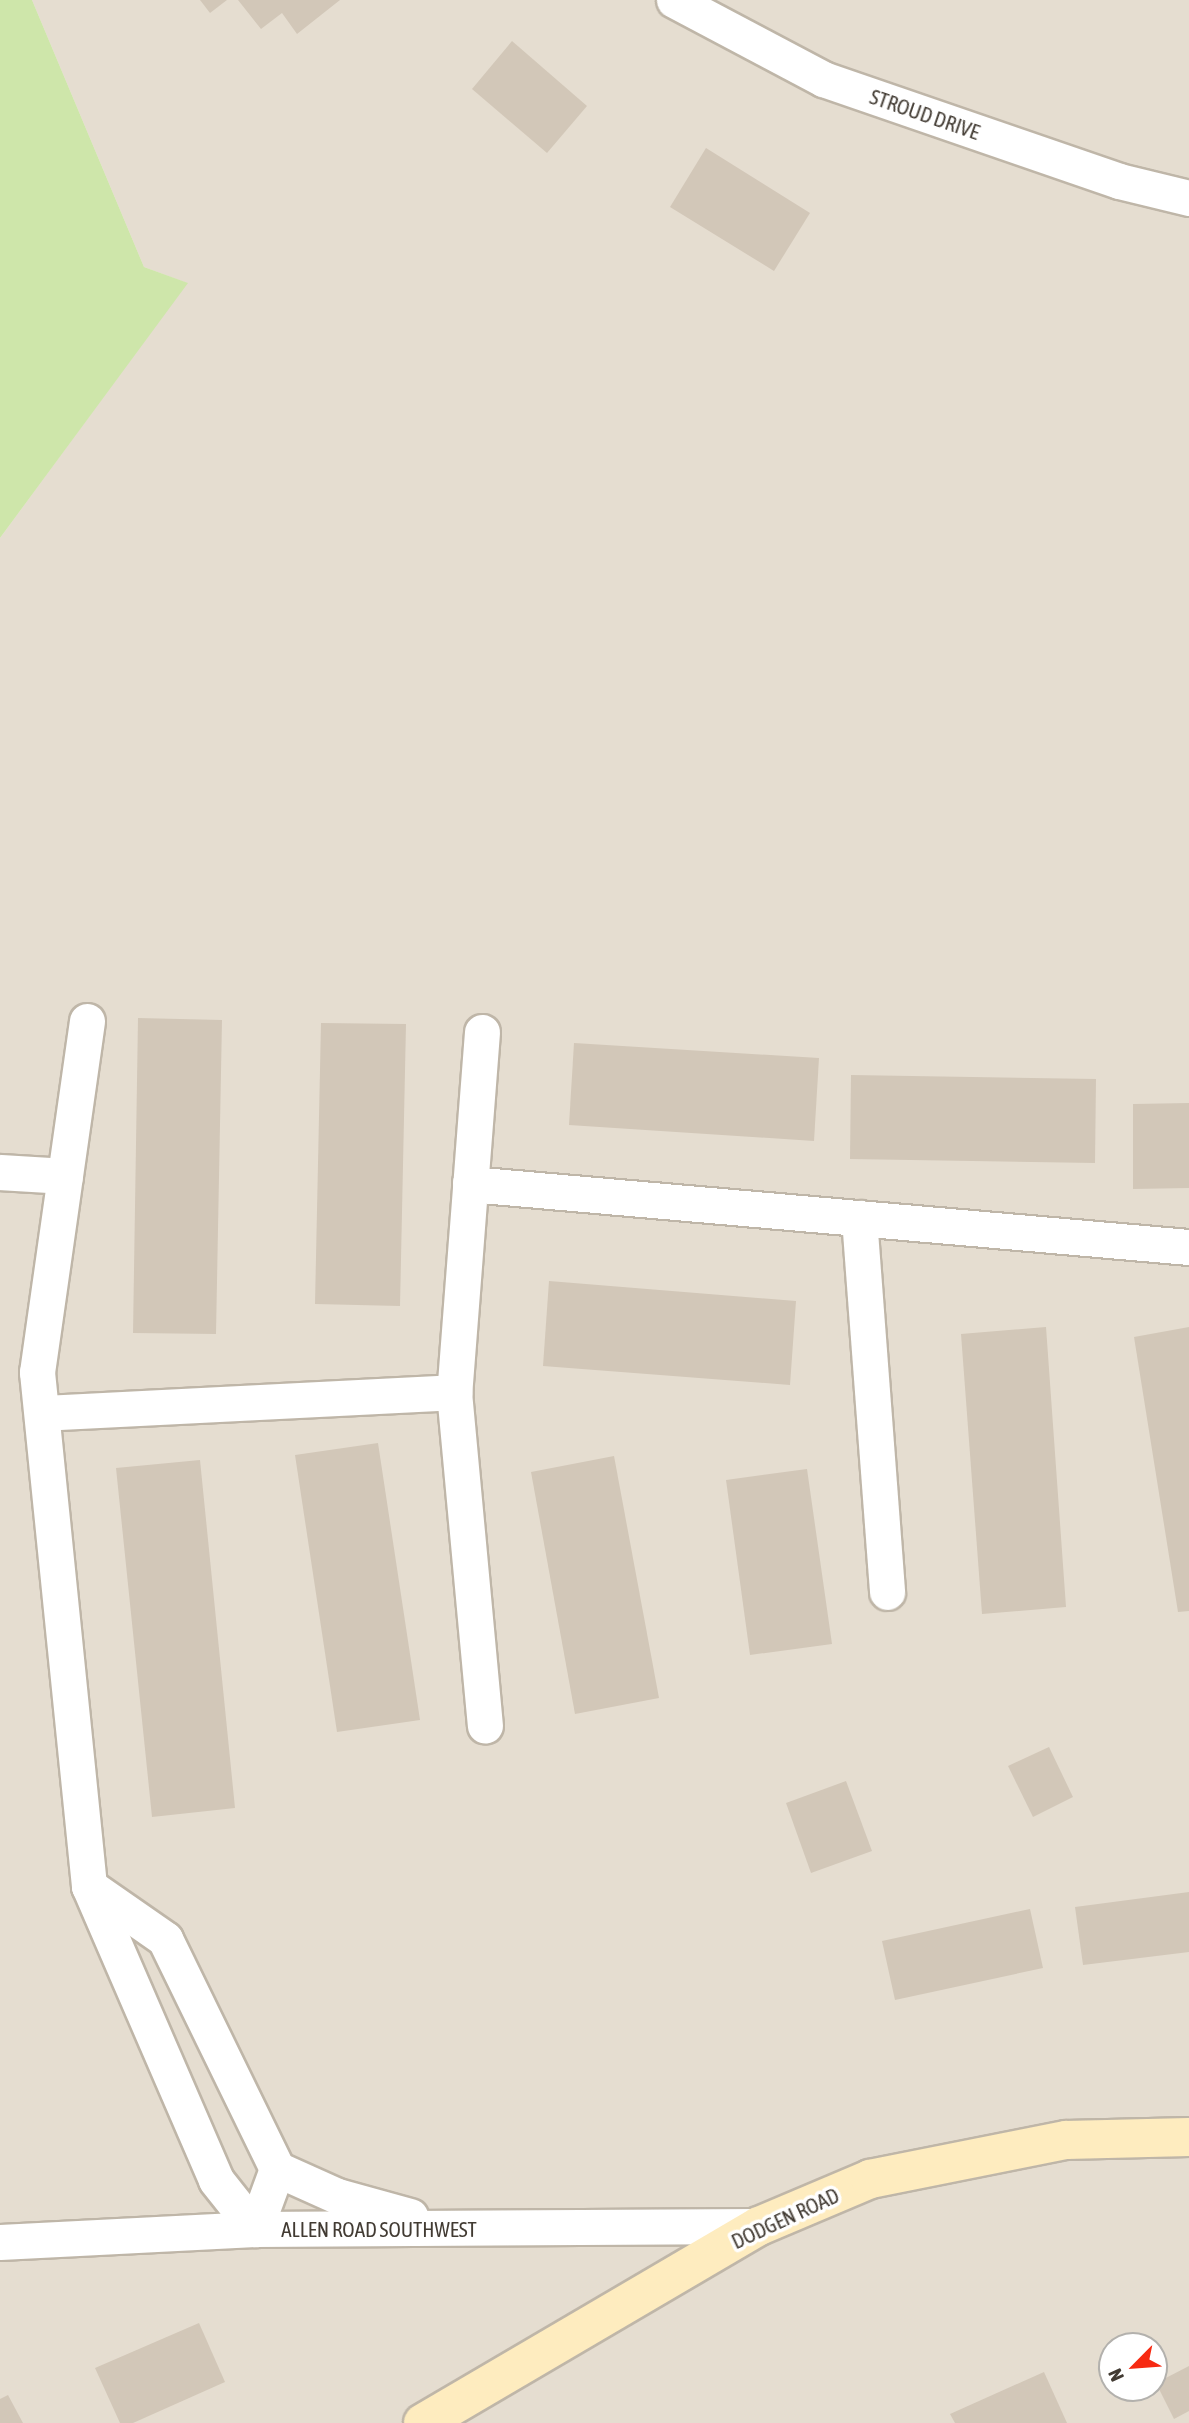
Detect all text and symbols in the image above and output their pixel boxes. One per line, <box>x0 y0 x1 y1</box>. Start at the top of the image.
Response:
street label: STROUD DRIVE <box>867 83 983 145</box>
street label: DODGEN ROAD <box>727 2182 843 2254</box>
street label: ALLEN ROAD SOUTHWEST <box>281 2216 477 2242</box>
north arrow <box>1098 2332 1168 2402</box>
text: N <box>1103 2365 1128 2385</box>

